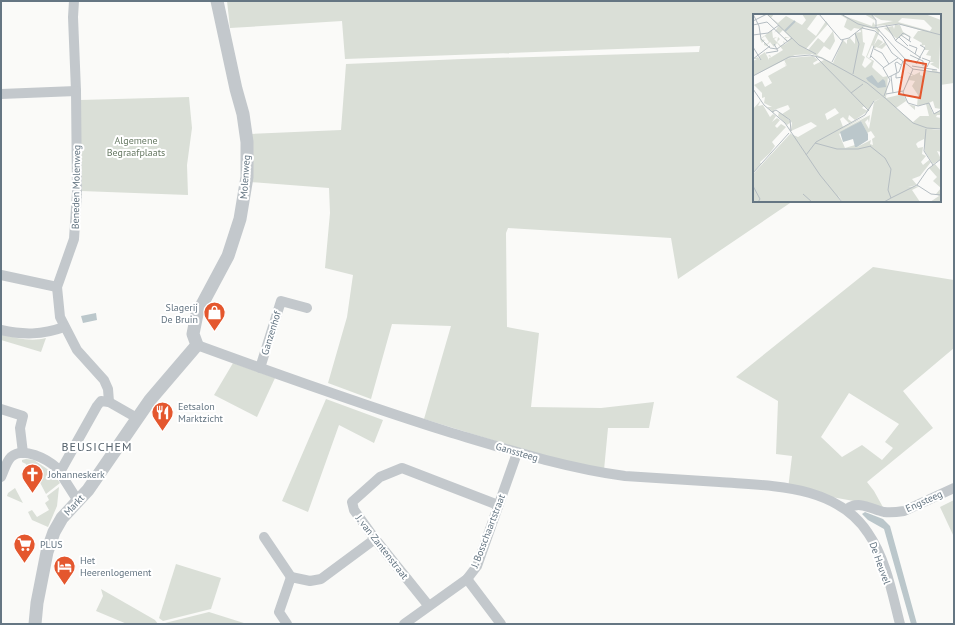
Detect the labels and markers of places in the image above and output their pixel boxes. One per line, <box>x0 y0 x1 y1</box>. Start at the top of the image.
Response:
shop icon: Slagerij De Bruin <box>201 300 227 333</box>
place label: Slagerij De Bruin <box>161 301 198 326</box>
restaurant icon: Eetsalon Marktzicht <box>149 399 175 432</box>
place label: Eetsalon Marktzicht <box>178 400 224 425</box>
church icon: Johanneskerk <box>19 461 45 494</box>
place label: Johanneskerk <box>47 468 105 481</box>
supermarket icon: PLUS <box>11 531 37 564</box>
place label: PLUS <box>40 538 63 551</box>
hotel icon: Het Heerenlogement <box>52 553 78 586</box>
place label: Het Heerenlogement <box>80 554 152 579</box>

